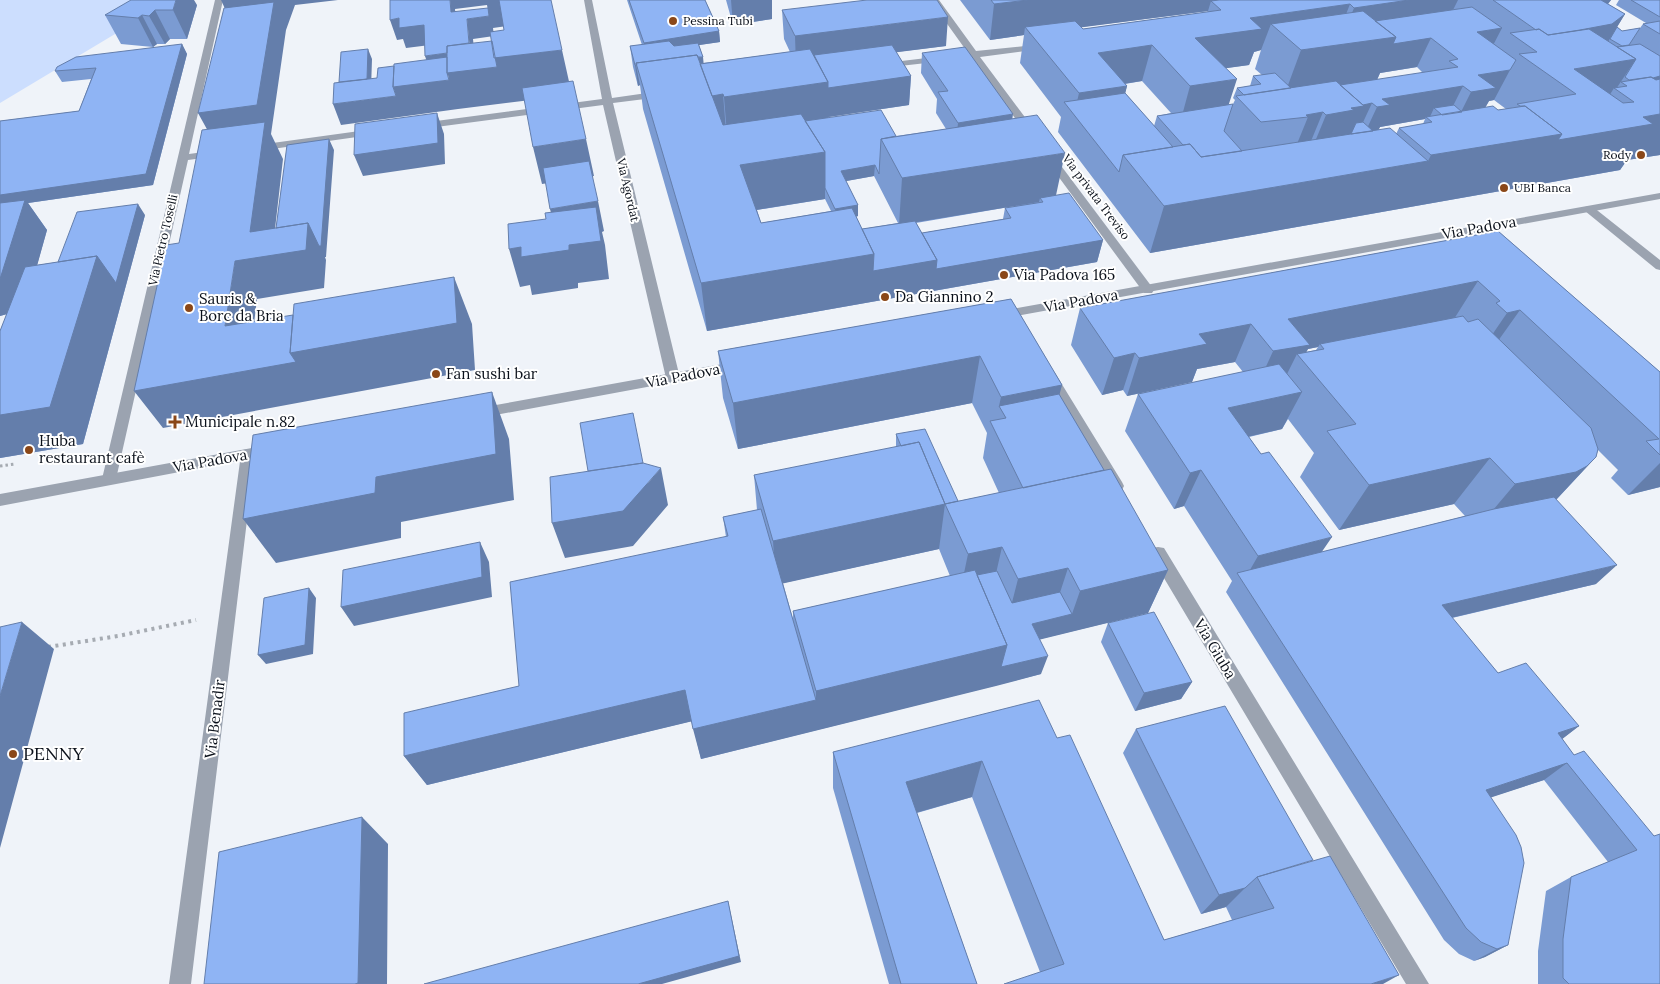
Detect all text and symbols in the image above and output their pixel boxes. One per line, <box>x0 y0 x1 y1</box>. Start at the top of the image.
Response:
place label: Pessina Tubi <box>683 13 753 28</box>
marker: Pessina Tubi <box>667 15 679 27</box>
place label: Rody <box>1603 147 1632 162</box>
marker: Rody <box>1635 149 1647 161</box>
street label: Via privata Treviso <box>1059 150 1133 242</box>
street label: Via Agordat <box>614 156 643 223</box>
place label: UBI Banca <box>1514 180 1571 195</box>
marker: UBI Banca <box>1498 182 1510 194</box>
street label: Via Pietro Toselli <box>144 193 180 288</box>
street label: Via Padova <box>1439 212 1518 244</box>
place label: Via Padova 165 <box>1013 265 1115 284</box>
marker: Via Padova 165 <box>998 269 1010 281</box>
street label: Via Padova <box>1041 285 1120 317</box>
place label: Da Giannino 2 <box>895 287 993 306</box>
place label: Sauris & Borc da Bria <box>199 289 284 325</box>
marker: Da Giannino 2 <box>879 291 891 303</box>
marker: Sauris & Borc da Bria <box>183 302 195 314</box>
street label: Via Padova <box>643 359 722 392</box>
place label: Fan sushi bar <box>446 364 538 383</box>
marker: Fan sushi bar <box>430 368 442 380</box>
place label: Municipale n.82 <box>185 412 295 431</box>
marker: Municipale n.82 <box>169 416 181 428</box>
place label: Huba restaurant cafè <box>39 431 145 467</box>
marker: Huba restaurant cafè <box>23 444 35 456</box>
street label: Via Padova <box>170 445 249 477</box>
street label: Via Giuba <box>1190 614 1241 682</box>
street label: Via Benadir <box>200 678 229 761</box>
place label: PENNY <box>23 742 84 765</box>
marker: PENNY <box>7 748 19 760</box>

